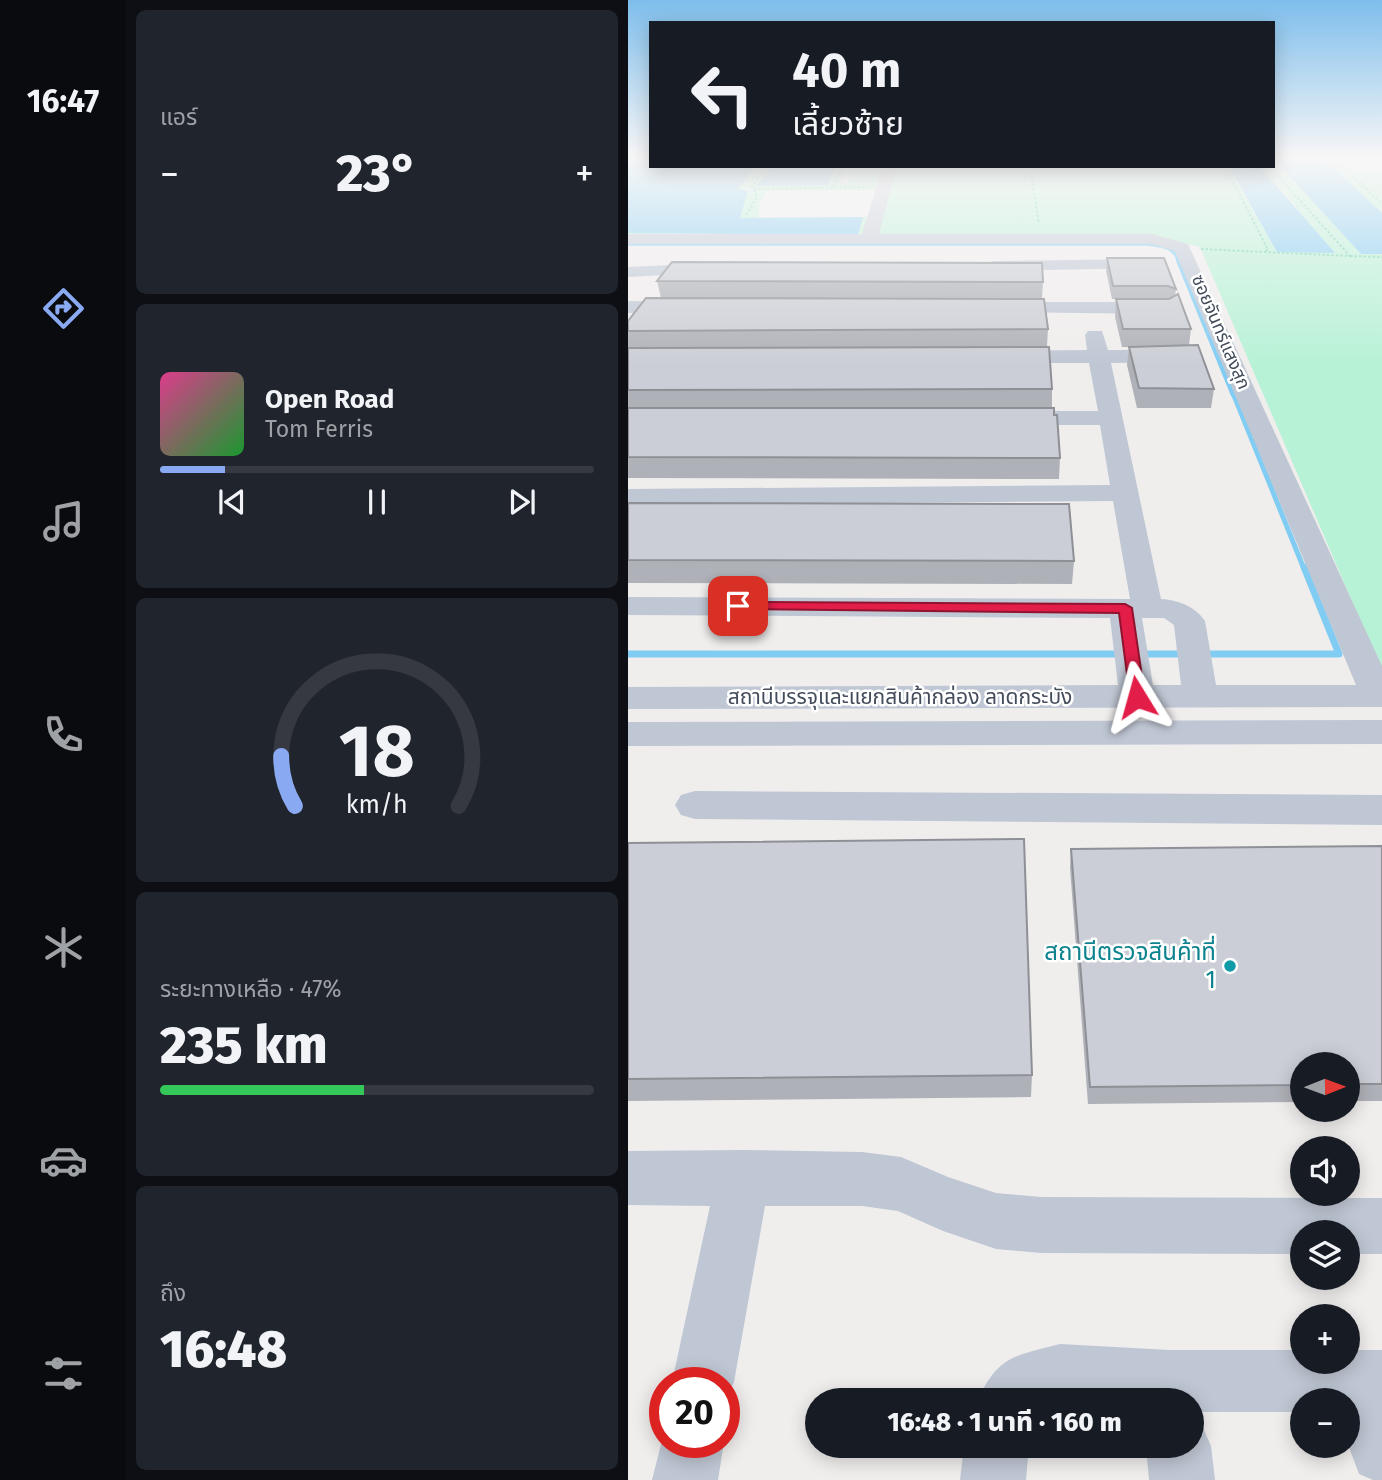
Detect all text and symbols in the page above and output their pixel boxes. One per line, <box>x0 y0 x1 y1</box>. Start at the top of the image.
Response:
text: 40 m <box>792 41 901 100</box>
icon: left <box>677 49 768 140</box>
text: 16:47 <box>27 82 99 120</box>
text: แอร์ <box>160 103 197 131</box>
text: เลี้ยวซ้าย <box>792 105 904 143</box>
text: 23° <box>336 142 418 205</box>
text: − <box>160 151 179 197</box>
text: + <box>575 151 594 197</box>
street label: ซอยจันทร์แสงสุก <box>1187 271 1255 393</box>
icon: directions <box>39 284 88 333</box>
text: Open Road <box>265 384 394 415</box>
text: Tom Ferris <box>265 415 373 443</box>
icon: previous <box>213 483 251 521</box>
icon: pause <box>358 483 396 521</box>
icon: next <box>503 483 541 521</box>
icon: music <box>39 497 88 546</box>
pin <box>708 576 768 636</box>
icon: arrive <box>719 587 757 625</box>
position arrow <box>1100 660 1174 734</box>
street label: สถานีบรรจุและแยกสินค้ากล่อง ลาดกระบัง <box>728 684 1072 710</box>
text: 18 <box>339 708 415 795</box>
icon: phone <box>39 710 88 759</box>
text: km/h <box>346 790 408 820</box>
icon: climate <box>39 923 88 972</box>
place label: สถานีตรวจสินค้าที่ 1 <box>1044 935 1216 994</box>
marker: สถานีตรวจสินค้าที่ 1 <box>1222 958 1238 974</box>
text: ระยะทางเหลือ · 47% <box>160 975 342 1003</box>
text: 235 km <box>160 1014 328 1077</box>
north arrow <box>1290 1052 1360 1122</box>
map controls <box>1290 1052 1360 1458</box>
icon: car <box>39 1136 88 1185</box>
button: sound <box>1290 1136 1360 1206</box>
button: layers <box>1290 1220 1360 1290</box>
text: ถึง <box>160 1279 186 1307</box>
button: + <box>1290 1304 1360 1374</box>
text: 16:48 <box>160 1318 287 1381</box>
icon: filters <box>39 1349 88 1398</box>
speed limit sign: 20 <box>649 1367 740 1458</box>
button: − <box>1290 1388 1360 1458</box>
text: 16:48 · 1 นาที · 160 m <box>887 1407 1122 1438</box>

